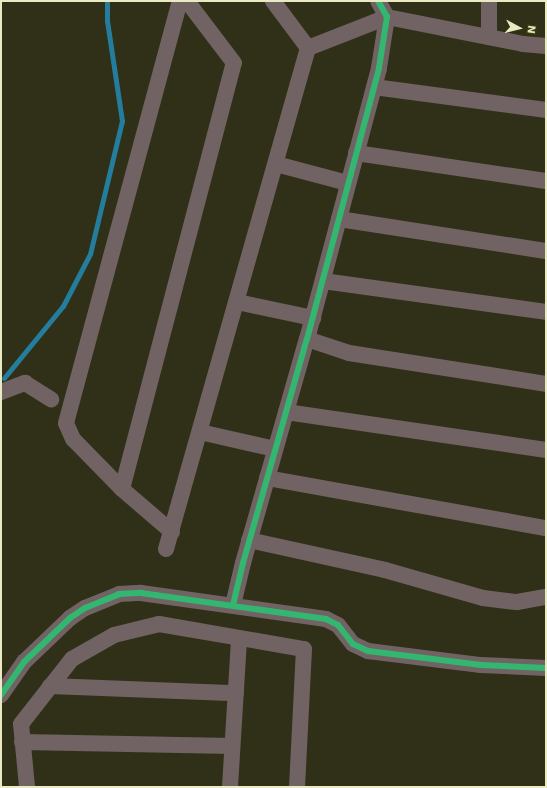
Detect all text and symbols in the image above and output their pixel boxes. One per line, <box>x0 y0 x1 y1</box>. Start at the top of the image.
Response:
north arrow <box>499 8 539 48</box>
text: N <box>524 25 538 34</box>

